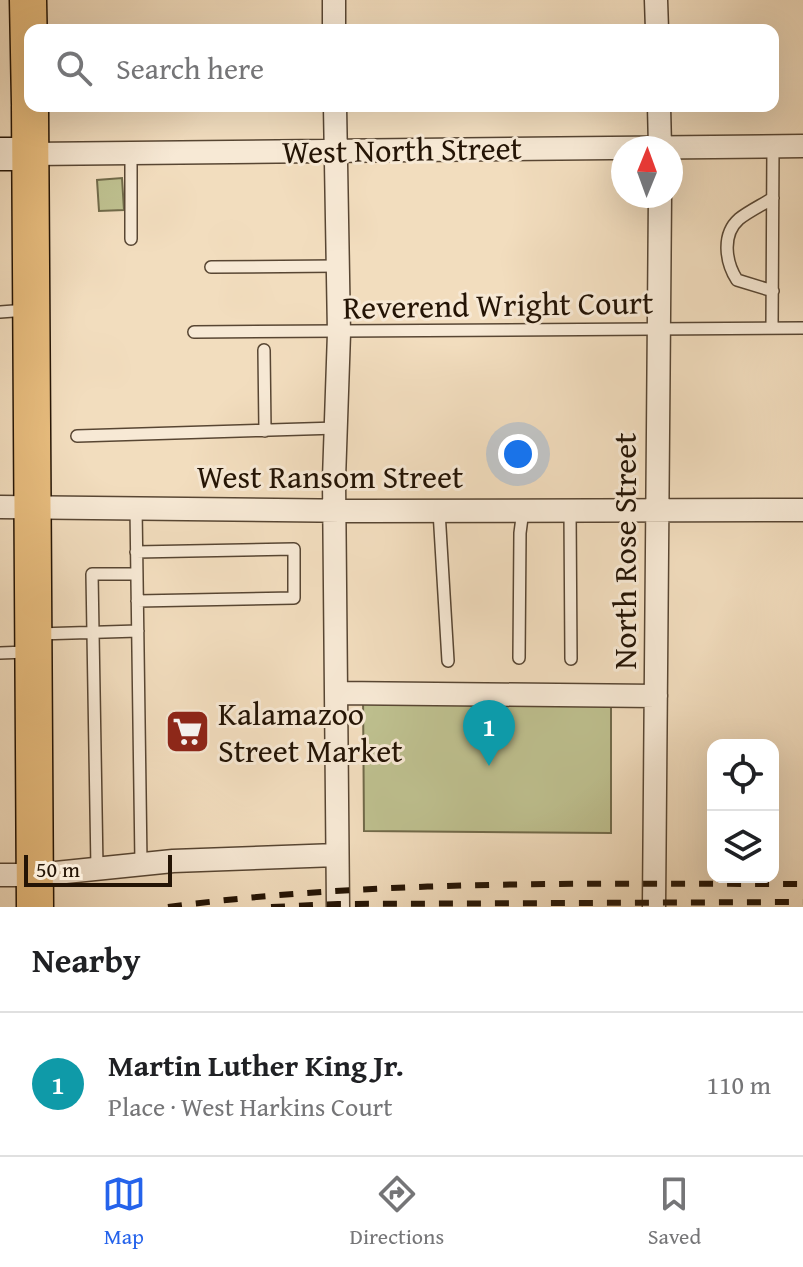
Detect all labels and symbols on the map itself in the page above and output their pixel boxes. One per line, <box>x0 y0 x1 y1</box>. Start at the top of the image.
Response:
street label: West North Street <box>282 124 522 175</box>
north arrow <box>611 136 683 208</box>
street label: Reverend Wright Court <box>342 278 654 331</box>
street label: North Rose Street <box>601 432 648 670</box>
your location <box>498 434 538 474</box>
street label: West Ransom Street <box>197 453 463 500</box>
place label: Kalamazoo Street Market <box>218 690 402 774</box>
pin: 1 <box>463 700 515 766</box>
supermarket icon: Kalamazoo Street Market <box>163 708 211 756</box>
scale bar <box>24 851 172 887</box>

